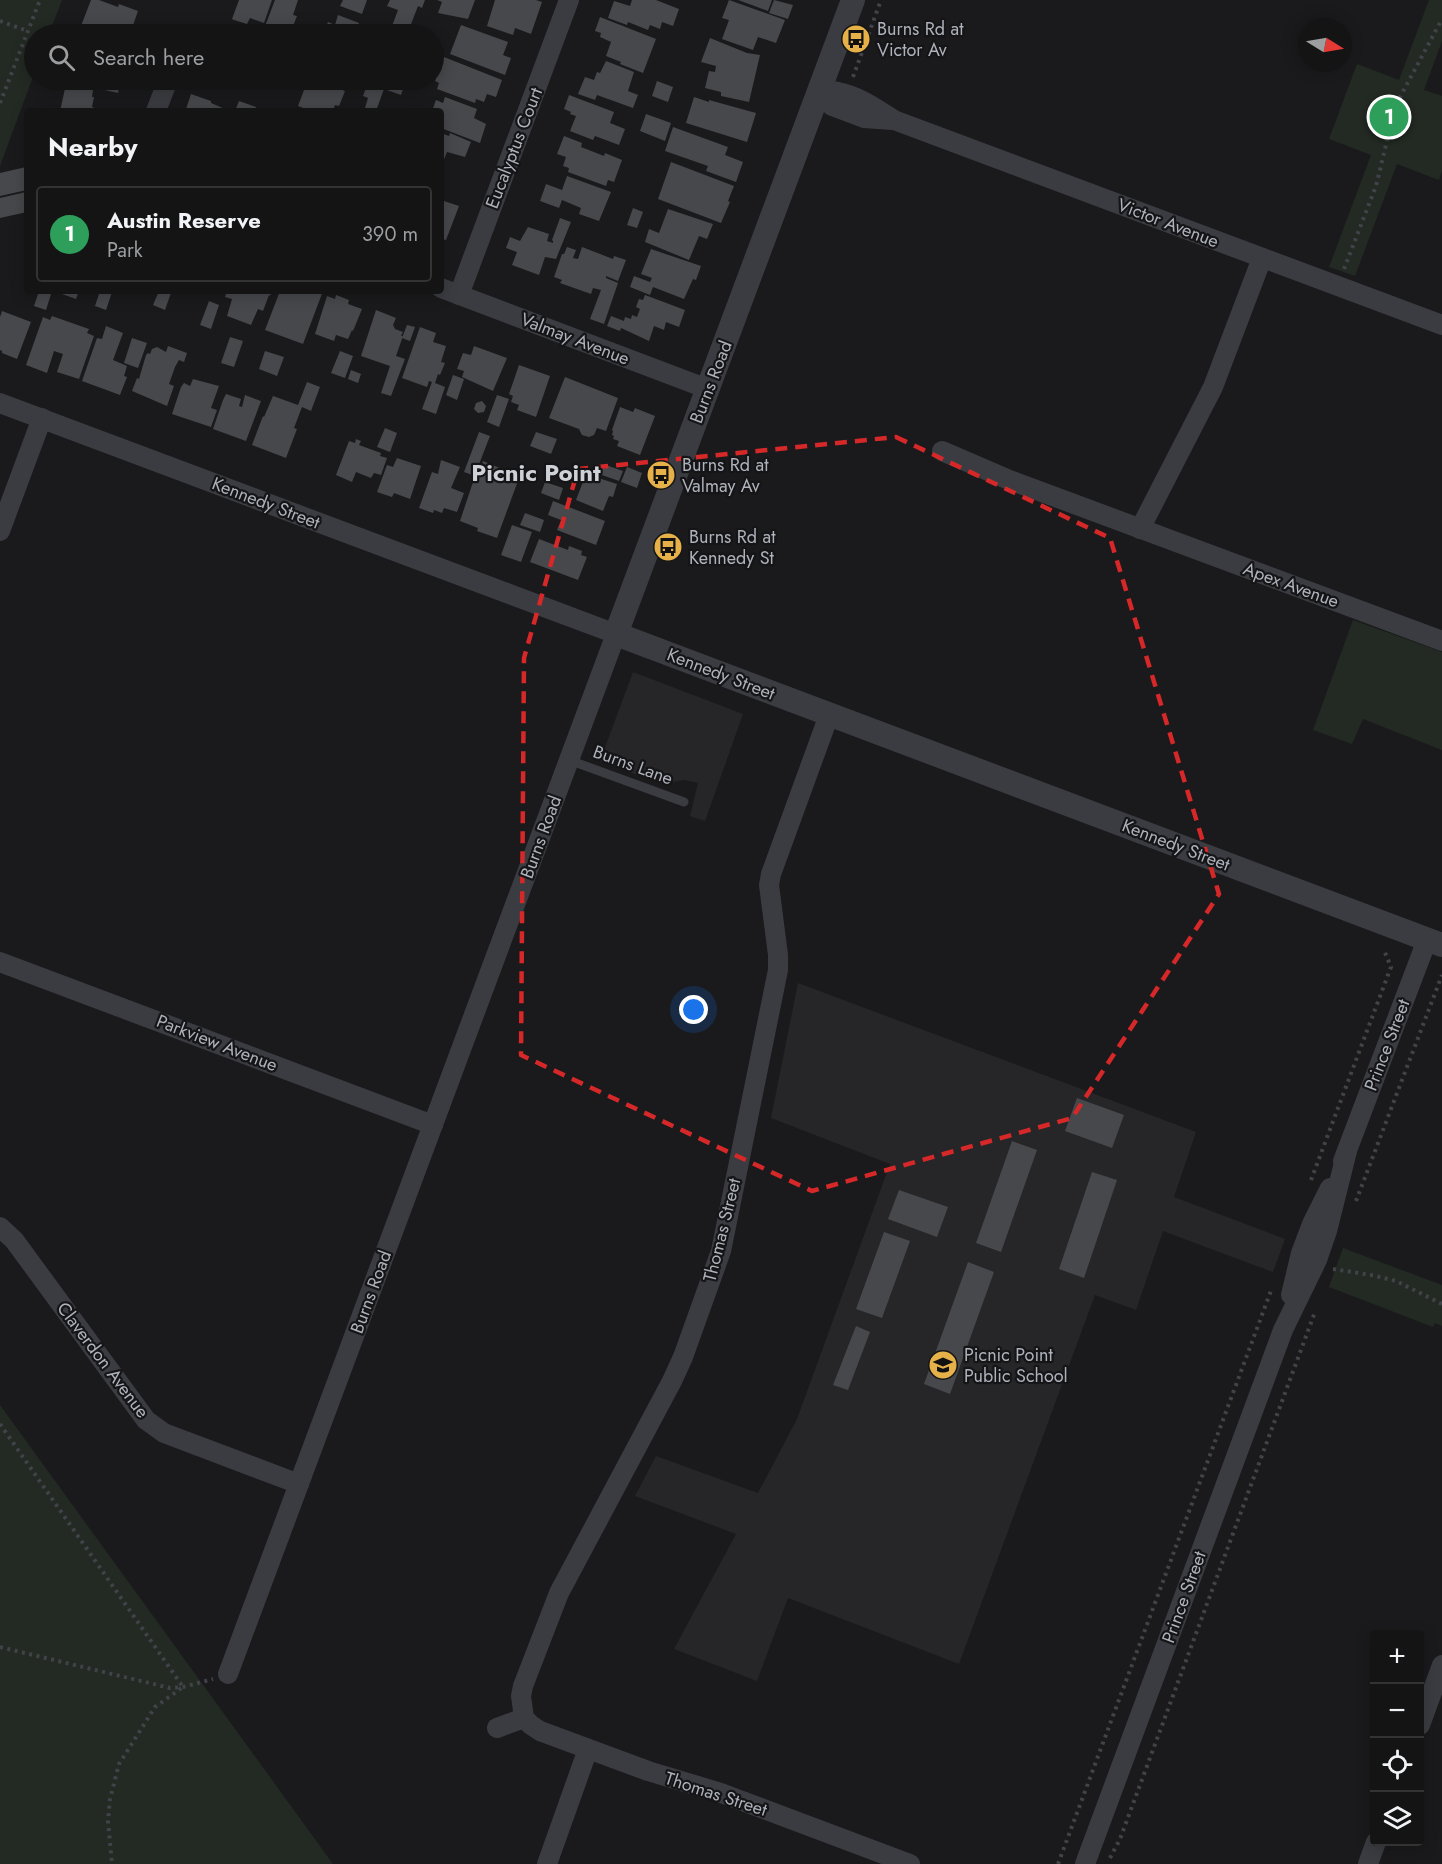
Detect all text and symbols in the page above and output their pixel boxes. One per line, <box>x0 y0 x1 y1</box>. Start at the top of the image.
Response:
place label: Burns Rd at Victor Av <box>877 16 964 63</box>
north arrow <box>1298 18 1352 72</box>
bus stop icon: Burns Rd at Victor Av <box>840 23 872 55</box>
search box <box>24 24 444 90</box>
icon: search <box>45 41 78 74</box>
text: Search here <box>93 41 204 73</box>
street label: Eucalyptus Court <box>479 83 549 212</box>
pin: 1 <box>1370 94 1408 140</box>
text: Nearby <box>48 128 137 166</box>
street label: Victor Avenue <box>1113 192 1223 254</box>
text: Austin Reserve <box>107 204 261 236</box>
text: 1 <box>64 220 75 249</box>
text: 390 m <box>362 220 418 249</box>
text: Park <box>107 236 143 265</box>
street label: Valmay Avenue <box>517 306 633 372</box>
street label: Burns Road <box>683 337 739 427</box>
place label: Burns Rd at Valmay Av <box>682 452 769 499</box>
district label: Picnic Point <box>471 455 601 490</box>
bus stop icon: Burns Rd at Valmay Av <box>645 459 677 491</box>
street label: Kennedy Street <box>208 471 324 536</box>
place label: Burns Rd at Kennedy St <box>689 524 776 571</box>
bus stop icon: Burns Rd at Kennedy St <box>652 531 684 563</box>
street label: Apex Avenue <box>1239 556 1343 614</box>
street label: Kennedy Street <box>663 642 779 707</box>
street label: Burns Lane <box>589 739 677 791</box>
street label: Burns Road <box>514 792 568 882</box>
street label: Kennedy Street <box>1118 813 1234 878</box>
your location <box>679 995 708 1024</box>
street label: Prince Street <box>1358 995 1417 1094</box>
street label: Parkview Avenue <box>153 1008 281 1078</box>
street label: Thomas Street <box>697 1175 748 1285</box>
street label: Burns Road <box>344 1247 398 1337</box>
street label: Claverdon Avenue <box>51 1297 155 1423</box>
place label: Picnic Point Public School <box>964 1342 1068 1389</box>
school or university icon: Picnic Point Public School <box>927 1349 959 1381</box>
street label: Prince Street <box>1155 1547 1213 1647</box>
map controls <box>1370 1630 1424 1846</box>
button: + <box>1370 1630 1424 1684</box>
button: − <box>1370 1684 1424 1738</box>
button: locate <box>1370 1738 1424 1792</box>
street label: Thomas Street <box>662 1765 771 1823</box>
button: layers <box>1370 1792 1424 1846</box>

